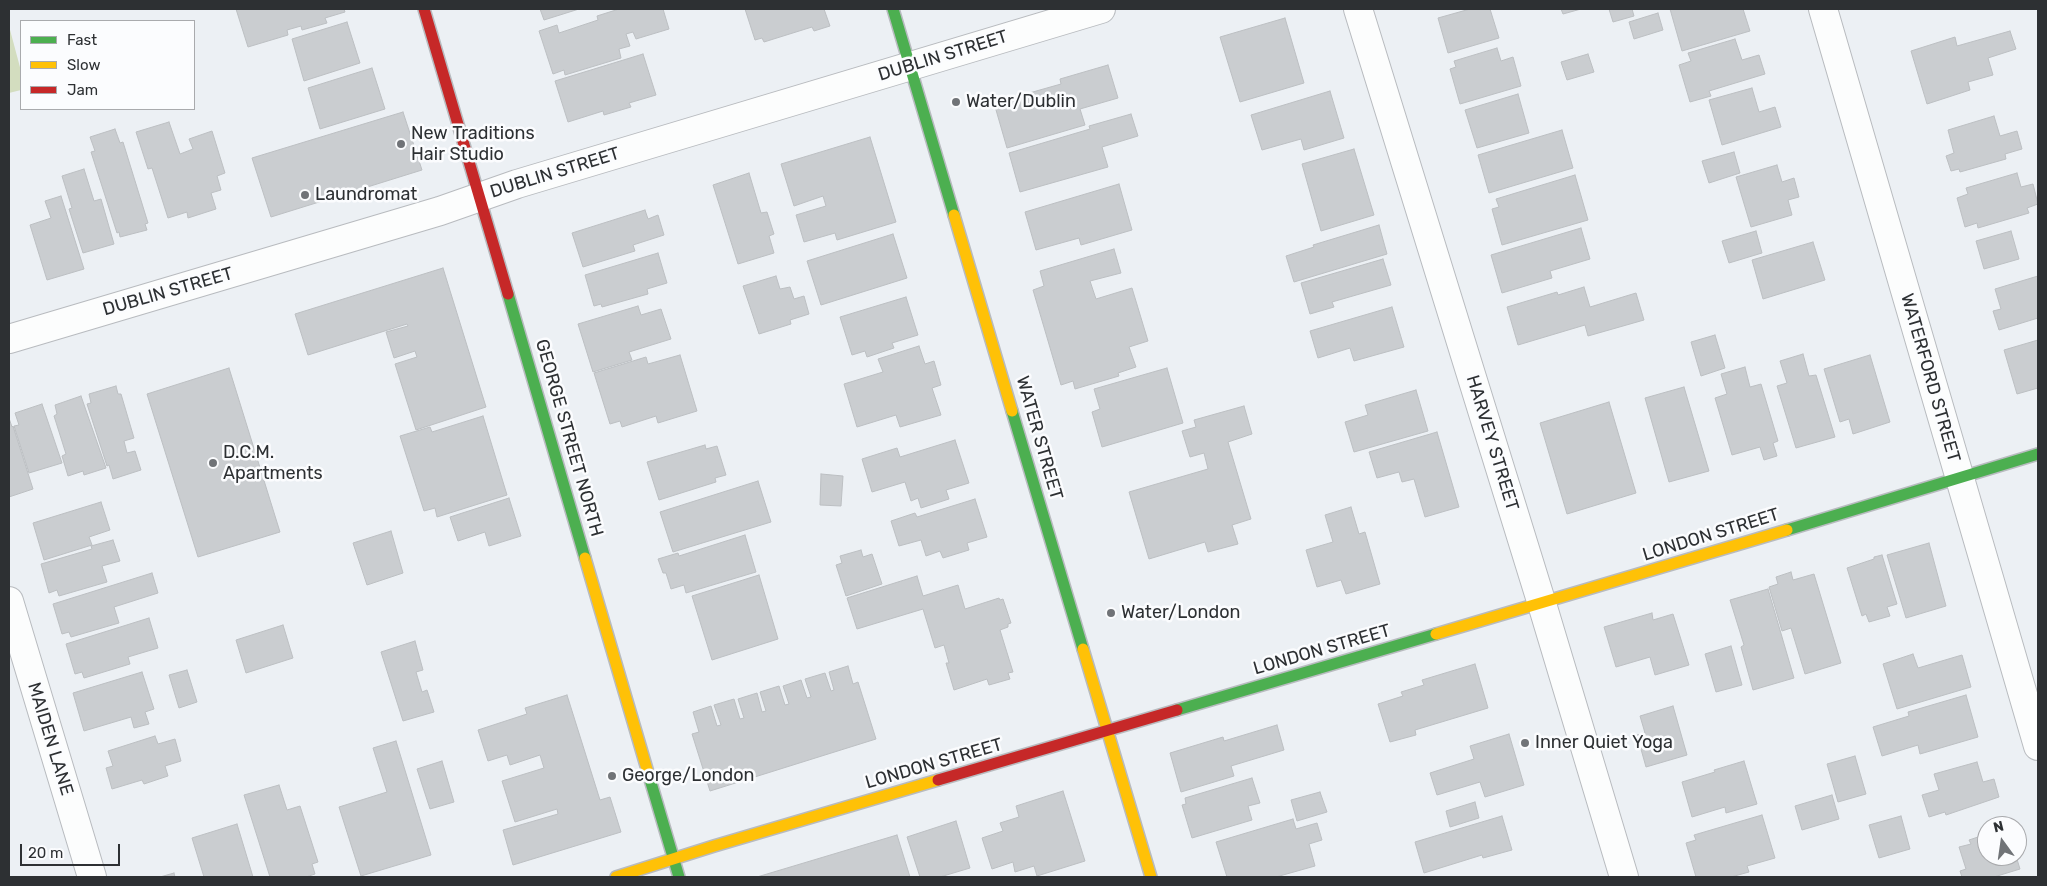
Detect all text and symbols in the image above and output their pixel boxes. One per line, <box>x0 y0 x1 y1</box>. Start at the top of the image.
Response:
legend <box>20 20 195 110</box>
street label: DUBLIN STREET <box>876 26 1010 86</box>
text: Fast <box>67 31 97 49</box>
text: Slow <box>67 56 100 74</box>
text: Jam <box>67 81 98 99</box>
place label: Water/Dublin <box>966 91 1076 113</box>
marker: Water/Dublin <box>950 96 962 108</box>
place label: New Traditions Hair Studio <box>411 123 535 166</box>
marker: New Traditions Hair Studio <box>395 138 407 150</box>
street label: DUBLIN STREET <box>488 143 622 203</box>
place label: Laundromat <box>315 184 417 206</box>
marker: Laundromat <box>299 189 311 201</box>
street label: DUBLIN STREET <box>100 263 236 321</box>
street label: WATERFORD STREET <box>1896 291 1964 465</box>
street label: GEORGE STREET NORTH <box>530 337 608 539</box>
street label: HARVEY STREET <box>1461 373 1523 513</box>
street label: WATER STREET <box>1011 374 1067 502</box>
place label: D.C.M. Apartments <box>223 442 323 484</box>
marker: D.C.M. Apartments <box>207 457 219 469</box>
street label: LONDON STREET <box>1640 504 1782 566</box>
place label: Water/London <box>1121 602 1240 624</box>
marker: Water/London <box>1105 607 1117 619</box>
street label: LONDON STREET <box>1251 620 1393 680</box>
street label: MAIDEN LANE <box>23 680 77 798</box>
place label: Inner Quiet Yoga <box>1535 732 1673 754</box>
street label: LONDON STREET <box>863 734 1005 794</box>
marker: Inner Quiet Yoga <box>1519 737 1531 749</box>
place label: George/London <box>622 765 754 787</box>
marker: George/London <box>606 770 618 782</box>
north arrow <box>1977 816 2027 866</box>
text: N <box>1992 817 2005 836</box>
scale bar <box>22 834 122 866</box>
text: 20 m <box>28 844 63 862</box>

